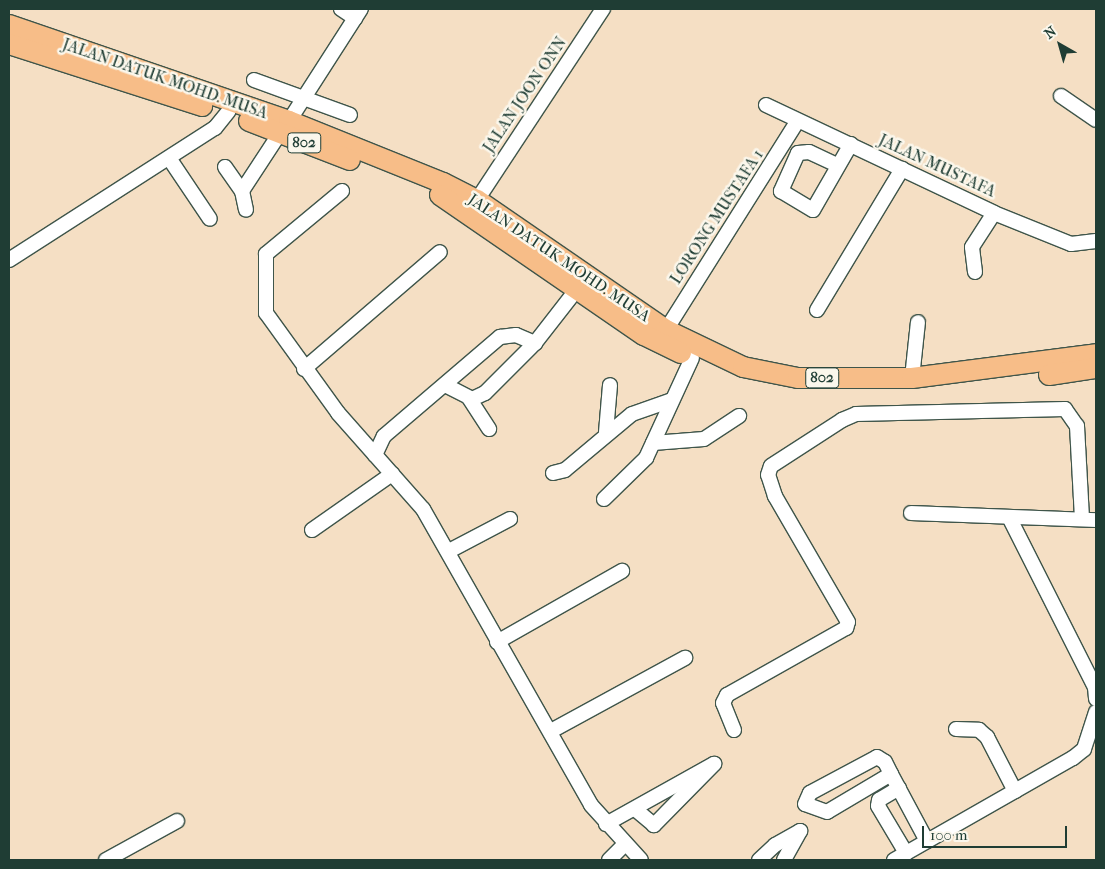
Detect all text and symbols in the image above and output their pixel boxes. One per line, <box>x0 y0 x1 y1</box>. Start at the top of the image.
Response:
north arrow <box>1035 20 1085 70</box>
text: N <box>1041 23 1060 43</box>
street label: JALAN JOON ONN <box>479 34 571 156</box>
street label: JALAN DATUK MOHD. MUSA <box>60 35 270 123</box>
road number: 802 <box>286 130 322 156</box>
street label: JALAN MUSTAFA <box>875 130 999 202</box>
street label: LORONG MUSTAFA 1 <box>666 146 768 288</box>
street label: JALAN DATUK MOHD. MUSA <box>464 190 654 326</box>
road number: 802 <box>804 366 840 390</box>
scale bar <box>925 816 1070 848</box>
text: 100 m <box>930 826 968 844</box>

